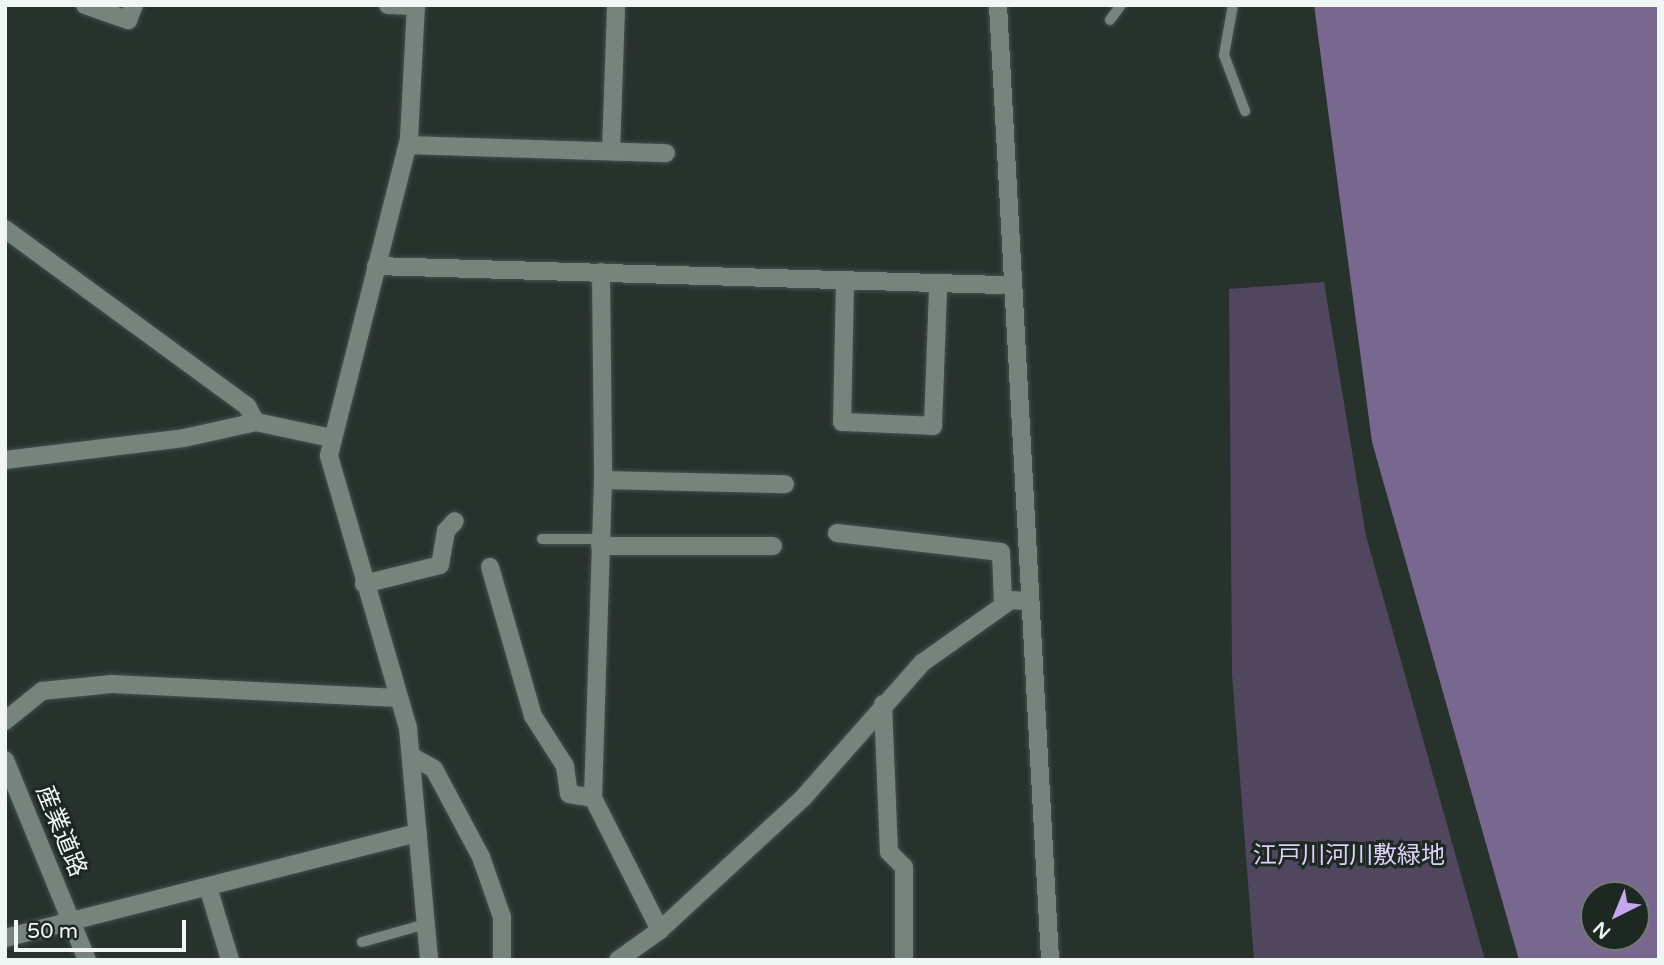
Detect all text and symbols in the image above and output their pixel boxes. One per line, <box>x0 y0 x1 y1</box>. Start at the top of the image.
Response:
street label: 産業道路 <box>30 781 92 881</box>
park label: 江戸川河川敷緑地 <box>1253 842 1445 870</box>
north arrow <box>1580 881 1650 951</box>
scale bar <box>18 906 189 950</box>
text: N <box>1589 917 1615 943</box>
text: 50 m <box>27 919 78 944</box>

